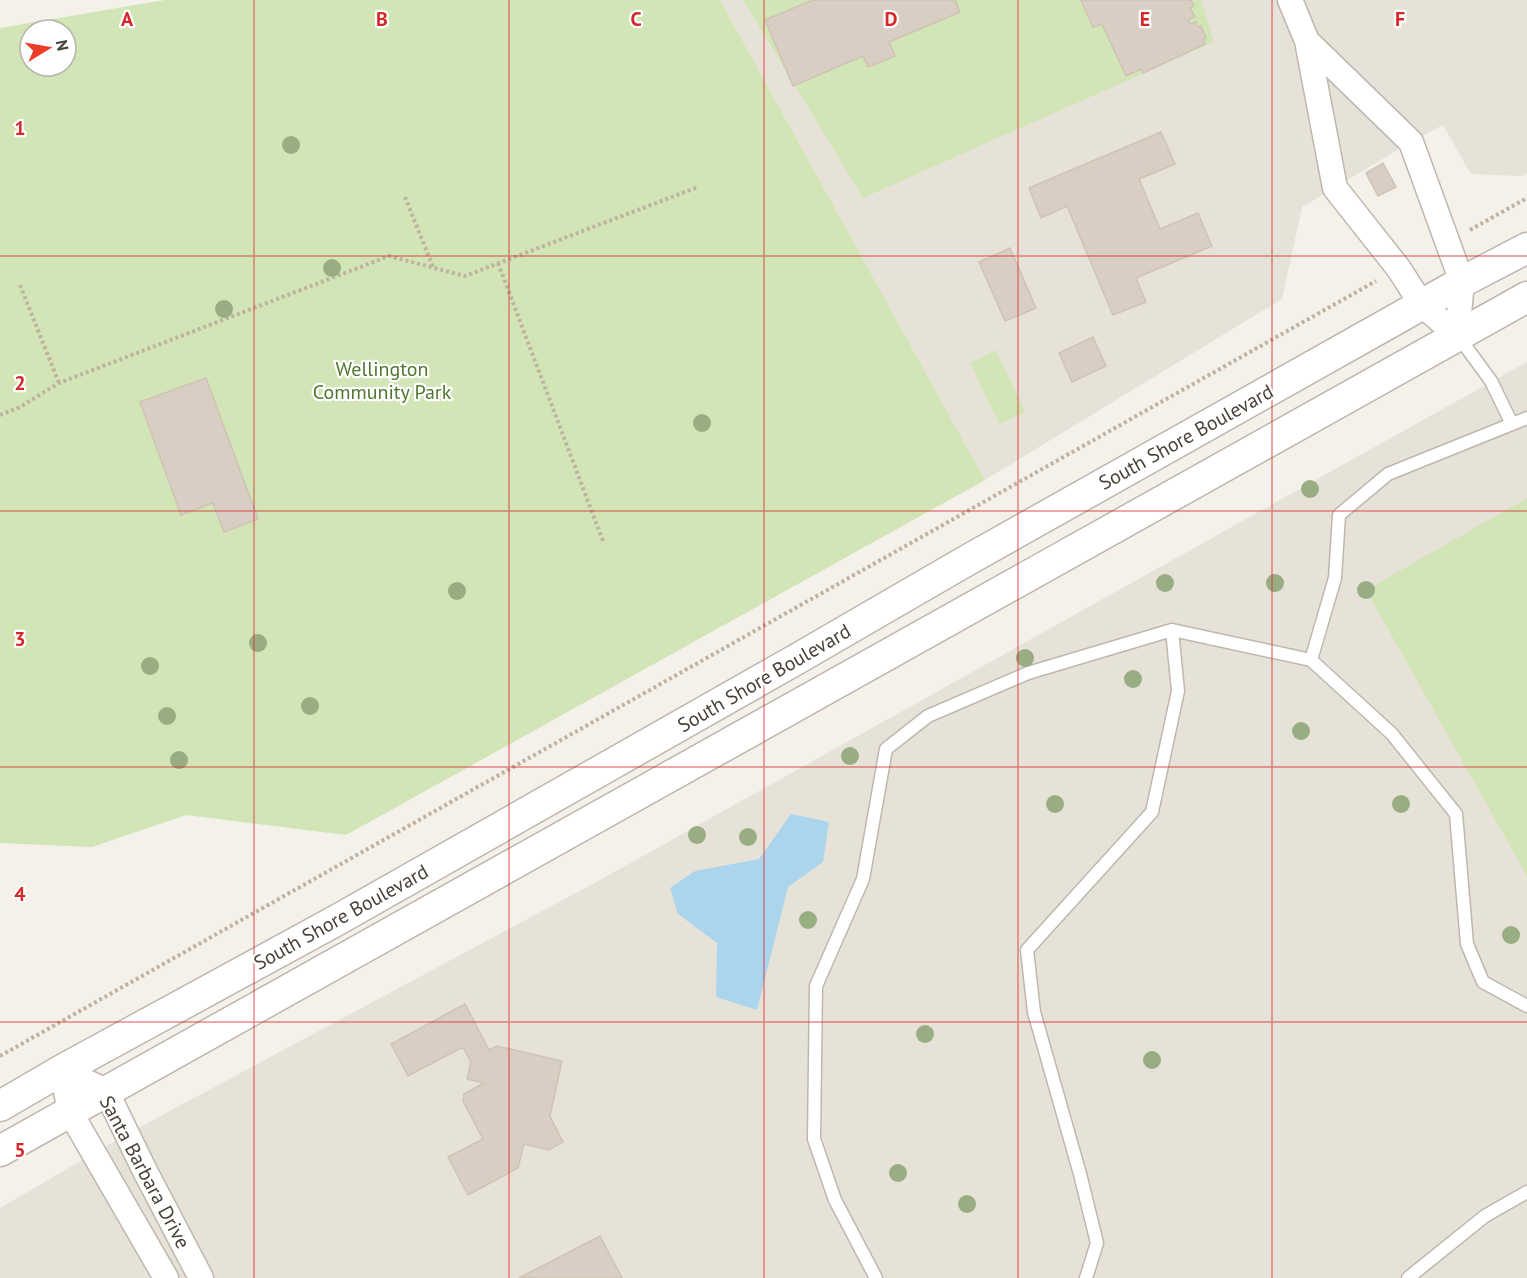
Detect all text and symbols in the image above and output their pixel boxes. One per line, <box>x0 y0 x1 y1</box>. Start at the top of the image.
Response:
text: A <box>121 6 134 32</box>
text: B <box>376 6 388 32</box>
text: C <box>630 6 642 32</box>
text: D <box>885 6 898 32</box>
text: E <box>1140 6 1150 32</box>
text: F <box>1395 6 1405 32</box>
north arrow <box>18 18 78 78</box>
text: N <box>52 38 74 52</box>
text: 1 <box>14 115 26 141</box>
park label: Wellington Community Park <box>313 356 452 405</box>
text: 2 <box>14 370 26 396</box>
street label: South Shore Boulevard <box>1094 378 1278 496</box>
street label: South Shore Boulevard <box>673 618 855 738</box>
text: 3 <box>14 626 26 652</box>
street label: South Shore Boulevard <box>249 858 433 976</box>
text: 4 <box>14 881 26 907</box>
street label: Santa Barbara Drive <box>94 1091 196 1253</box>
text: 5 <box>14 1137 26 1163</box>

